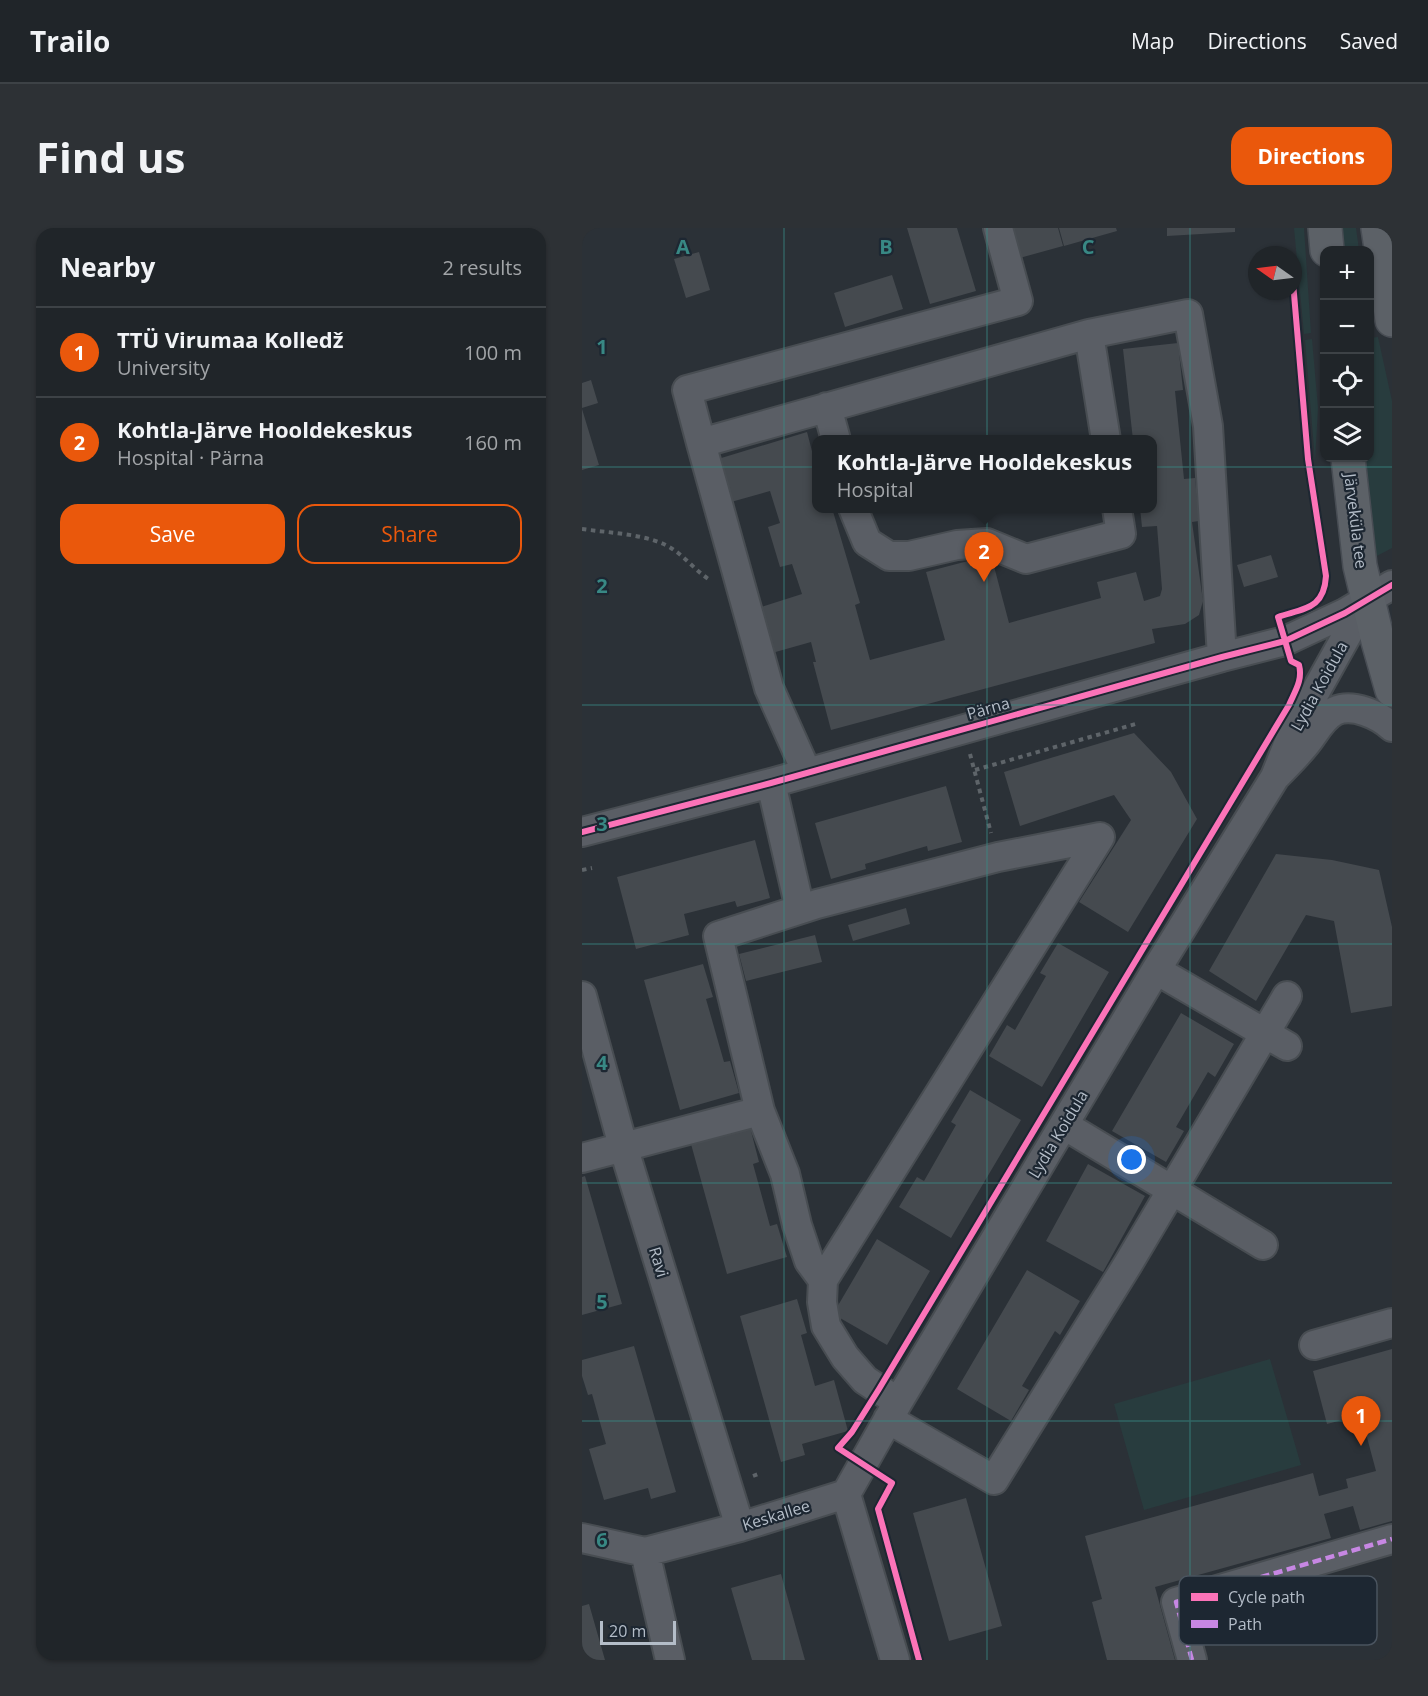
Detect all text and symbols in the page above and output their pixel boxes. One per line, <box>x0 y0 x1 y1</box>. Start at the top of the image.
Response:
text: Trailo <box>30 22 110 60</box>
text: Map <box>1131 27 1174 55</box>
text: Directions <box>1207 27 1307 55</box>
text: Saved <box>1340 27 1398 55</box>
button: Directions <box>1231 127 1392 185</box>
text: Find us <box>36 128 185 185</box>
text: A <box>676 233 690 260</box>
text: B <box>879 233 893 260</box>
text: C <box>1082 233 1095 260</box>
north arrow <box>1248 246 1302 300</box>
map controls <box>1320 246 1374 462</box>
button: + <box>1320 246 1374 300</box>
text: Nearby <box>60 249 155 285</box>
text: 2 results <box>442 254 522 281</box>
button: − <box>1320 300 1374 354</box>
text: TTÜ Virumaa Kolledž <box>117 324 344 354</box>
text: 1 <box>596 333 608 360</box>
text: 1 <box>74 339 85 366</box>
text: 100 m <box>464 339 522 366</box>
text: University <box>117 354 210 381</box>
button: locate <box>1320 354 1374 408</box>
button: layers <box>1320 408 1374 462</box>
text: Kohtla-Järve Hooldekeskus <box>117 414 412 444</box>
text: 2 <box>74 429 85 456</box>
text: 160 m <box>464 429 522 456</box>
popup <box>812 435 1157 513</box>
text: Hospital · Pärna <box>117 444 264 471</box>
text: Kohtla-Järve Hooldekeskus <box>837 446 1132 476</box>
street label: Järveküla tee <box>1339 470 1373 570</box>
text: Hospital <box>837 476 914 503</box>
button: Save <box>60 504 285 564</box>
button: Share <box>297 504 522 564</box>
pin: 2 <box>964 532 1004 582</box>
text: 2 <box>596 572 608 599</box>
street label: Lydia Koidula <box>1285 637 1353 735</box>
street label: Pärna <box>964 691 1012 725</box>
text: 3 <box>596 810 608 837</box>
text: 4 <box>596 1049 608 1076</box>
street label: Lydia Koidula <box>1023 1086 1093 1182</box>
your location <box>1117 1145 1146 1174</box>
street label: Ravi <box>644 1244 674 1280</box>
text: 5 <box>596 1288 608 1315</box>
pin: 1 <box>1342 1396 1380 1446</box>
street label: Keskallee <box>739 1494 813 1536</box>
text: 6 <box>596 1526 608 1553</box>
legend <box>1179 1576 1377 1645</box>
text: Cycle path <box>1228 1586 1305 1608</box>
text: Path <box>1228 1613 1262 1635</box>
scale bar <box>600 1618 676 1646</box>
text: 20 m <box>609 1620 646 1642</box>

